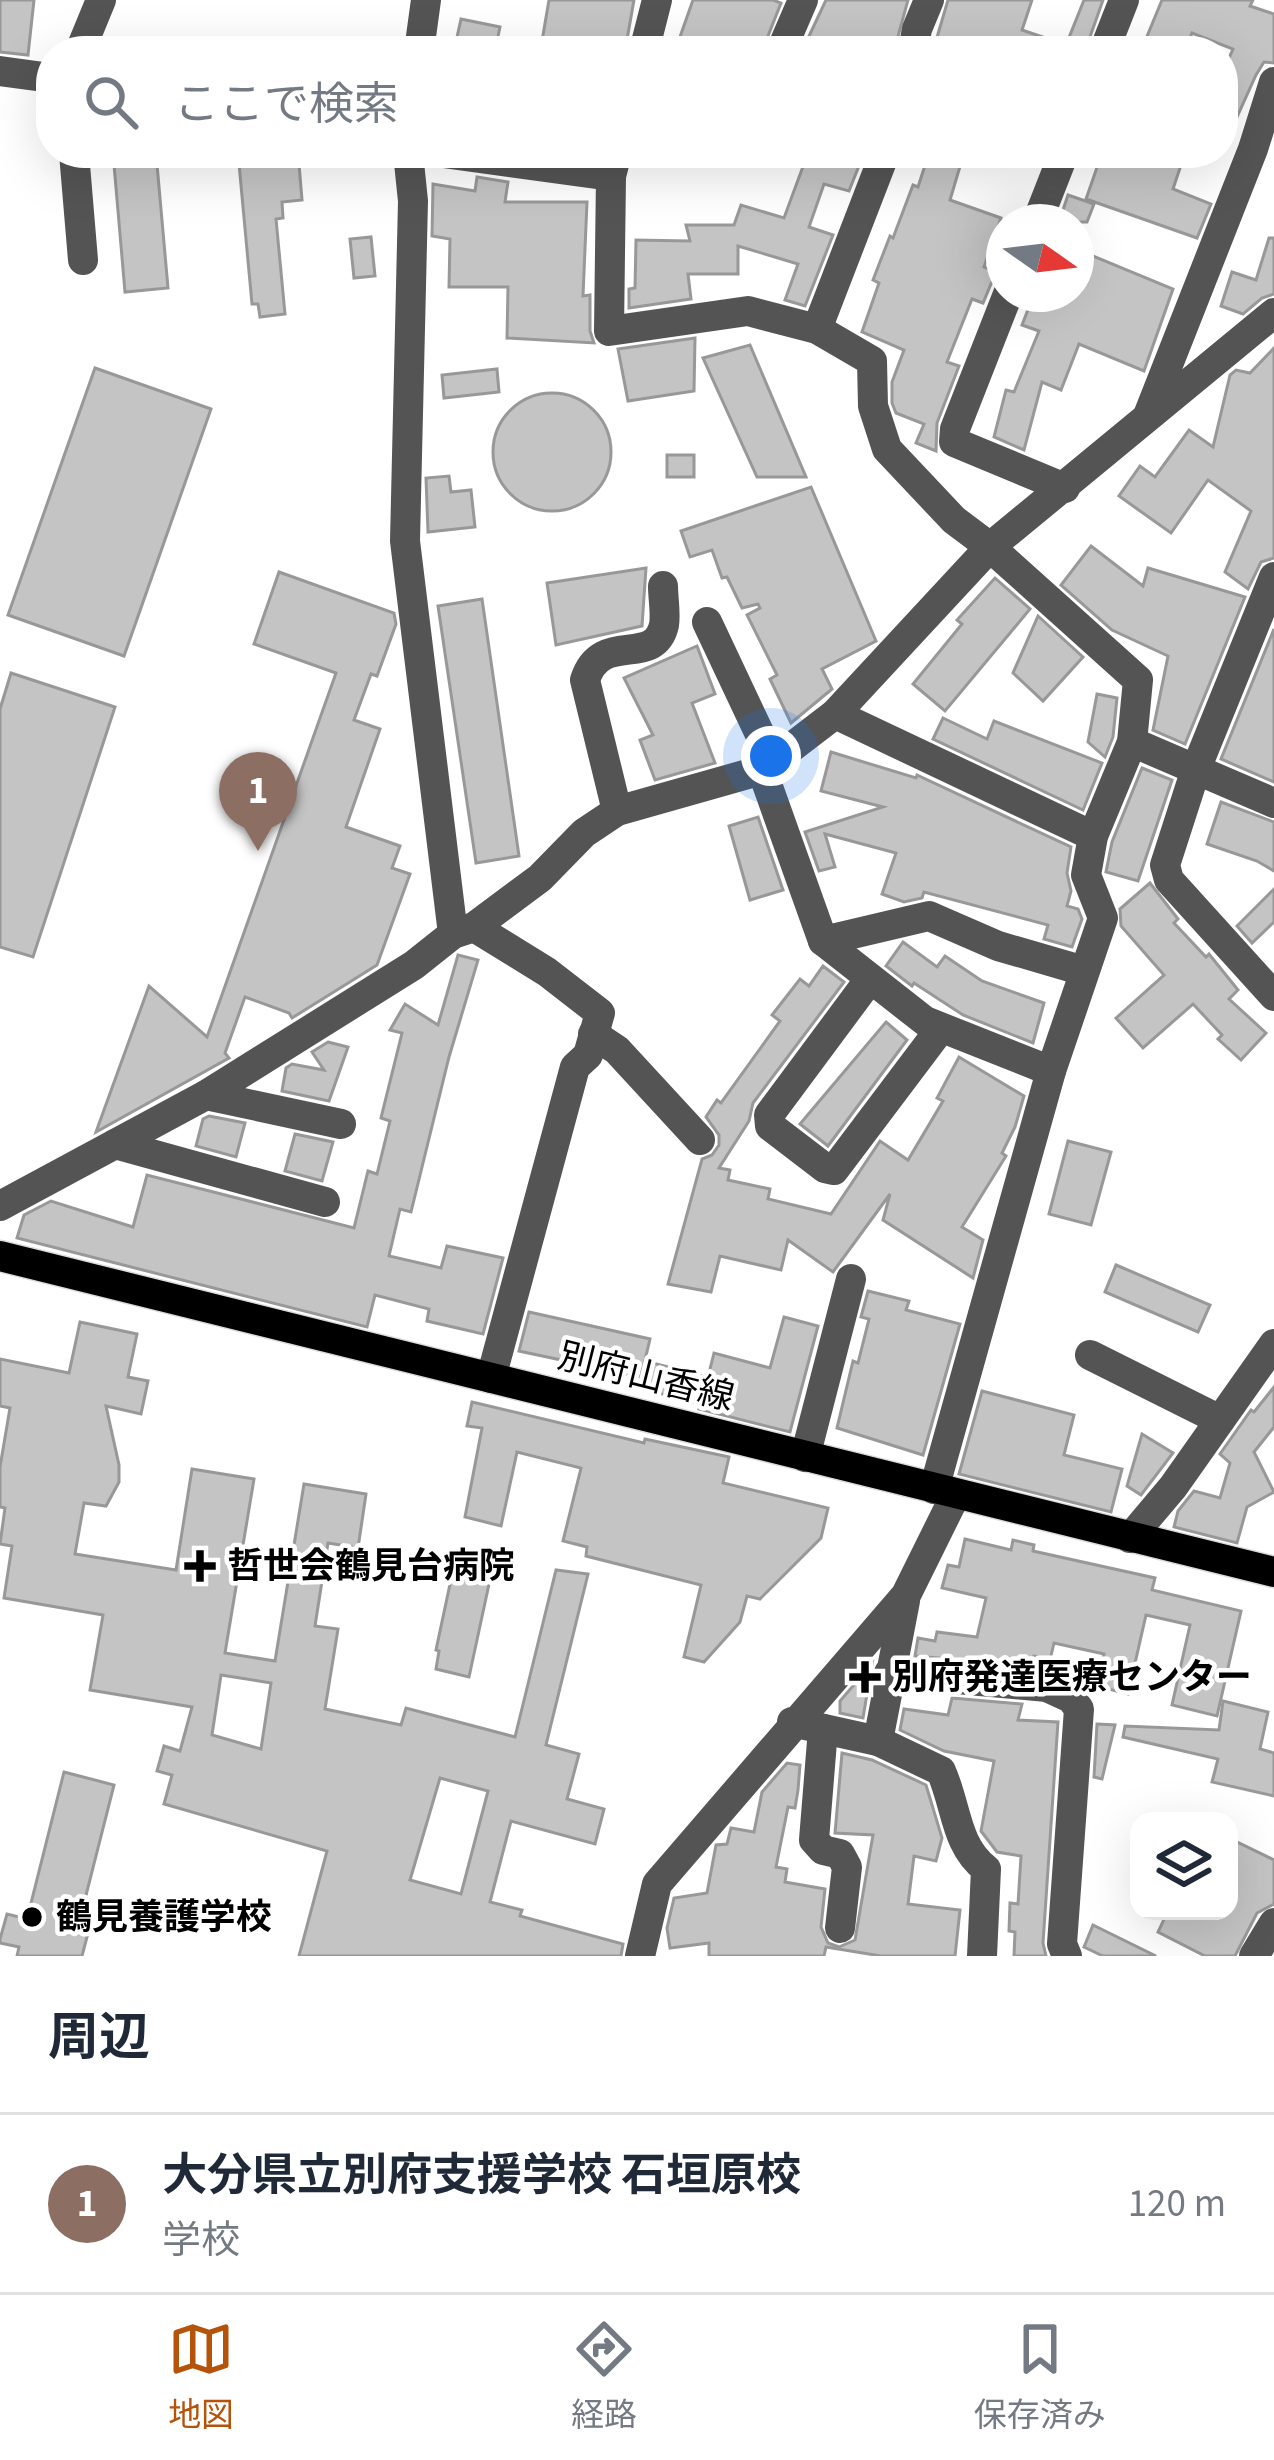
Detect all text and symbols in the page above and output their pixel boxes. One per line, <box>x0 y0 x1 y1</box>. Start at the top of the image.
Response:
search box <box>36 36 1238 168</box>
icon: search <box>78 69 144 135</box>
text: ここで検索 <box>174 73 399 137</box>
north arrow <box>986 204 1094 312</box>
your location <box>741 726 801 786</box>
pin: 1 <box>219 752 297 851</box>
street label: 別府山香線 <box>552 1330 740 1424</box>
place label: 哲世会鶴見台病院 <box>227 1541 515 1592</box>
marker: 哲世会鶴見台病院 <box>184 1550 216 1582</box>
place label: 別府発達医療センター <box>892 1652 1252 1703</box>
marker: 別府発達医療センター <box>849 1661 881 1693</box>
map controls <box>1130 1812 1238 1920</box>
button: layers <box>1130 1812 1238 1920</box>
place label: 鶴見養護学校 <box>56 1892 272 1943</box>
marker: 鶴見養護学校 <box>19 1904 45 1930</box>
text: 周辺 <box>48 2002 150 2074</box>
text: 大分県立別府支援学校 石垣原校 <box>162 2144 801 2208</box>
text: 1 <box>77 2176 97 2232</box>
text: 120 m <box>1128 2176 1226 2232</box>
text: 学校 <box>162 2213 240 2269</box>
tab: 地図 <box>168 2316 234 2439</box>
tab: 経路 <box>571 2316 637 2439</box>
tab: 保存済み <box>974 2316 1106 2439</box>

